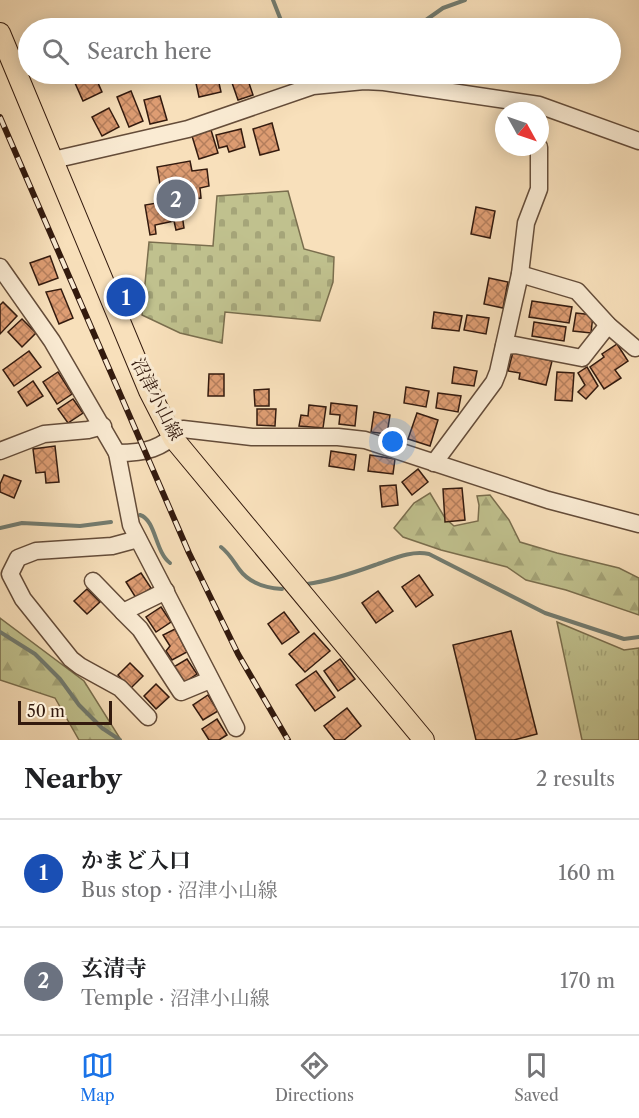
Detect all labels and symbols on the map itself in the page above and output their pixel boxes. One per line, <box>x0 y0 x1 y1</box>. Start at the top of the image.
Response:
north arrow <box>495 102 549 156</box>
pin: 2 <box>156 176 195 222</box>
pin: 1 <box>106 274 146 320</box>
street label: 沼津小山線 <box>127 354 187 444</box>
your location <box>378 427 407 456</box>
scale bar <box>18 698 112 726</box>

